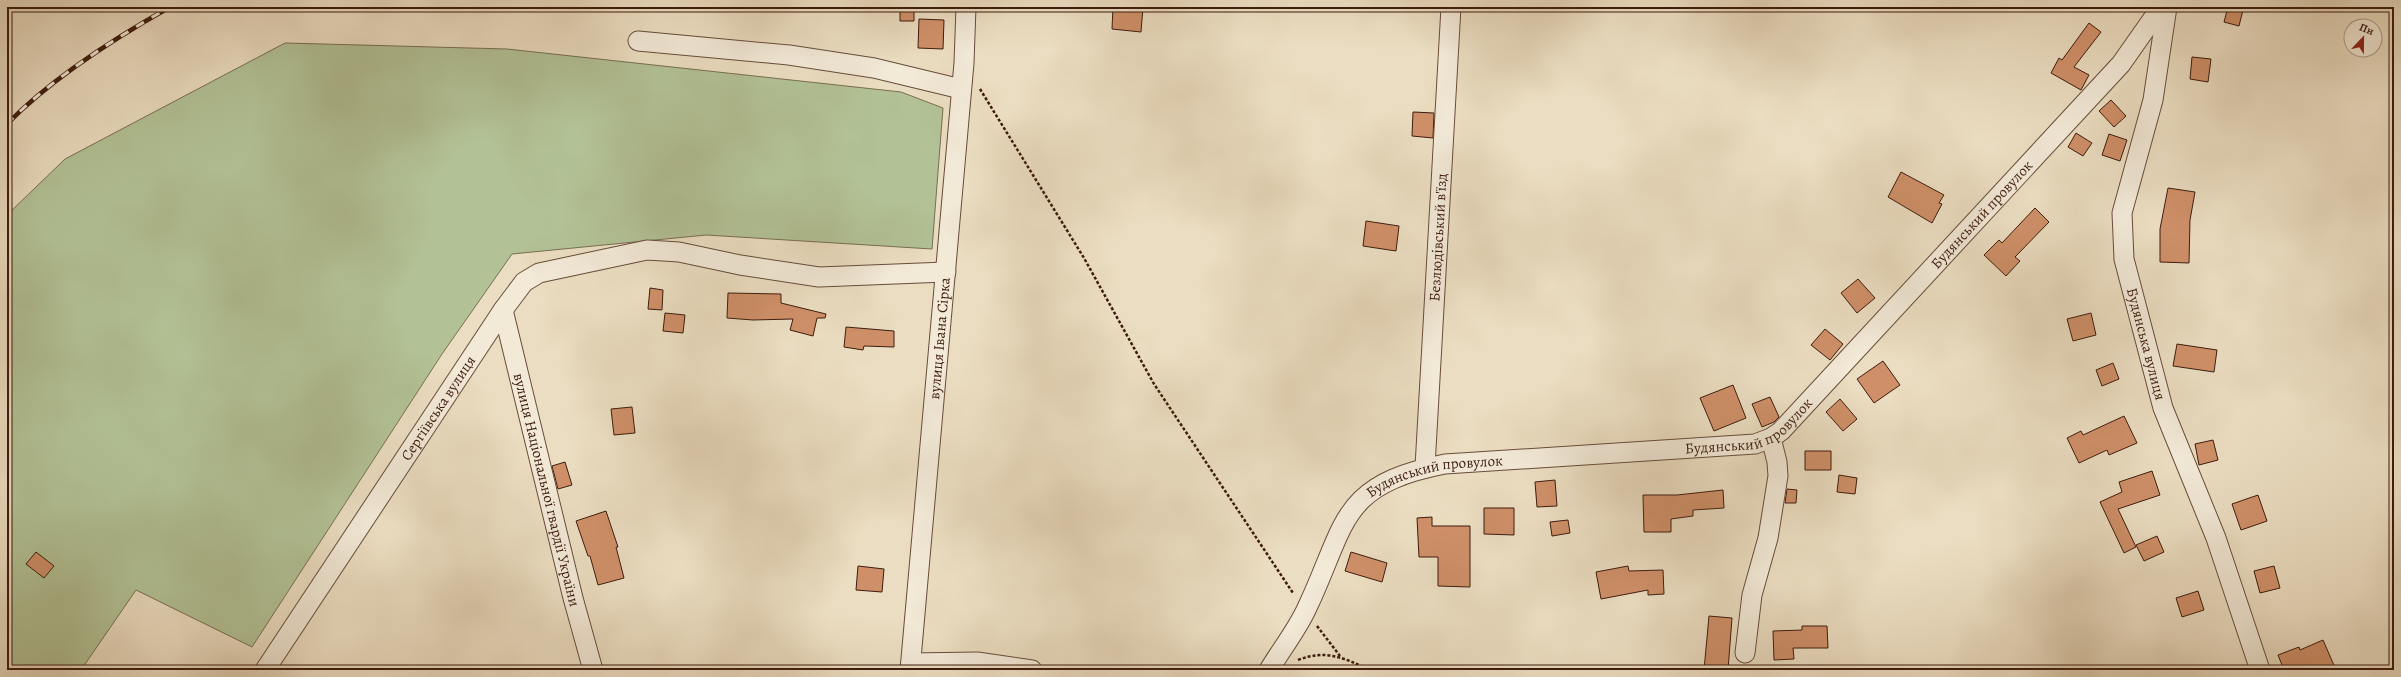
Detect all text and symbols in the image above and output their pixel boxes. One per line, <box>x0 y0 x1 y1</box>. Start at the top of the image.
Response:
north arrow <box>2343 18 2383 58</box>
text: Пн <box>2357 20 2377 39</box>
street label: Будянський провулок <box>1926 156 2037 273</box>
street label: Безлюдівський в'їзд <box>1424 173 1452 302</box>
street label: вулиця Івана Сірка <box>924 276 955 400</box>
street label: Будянська вулиця <box>2122 286 2170 402</box>
street label: Сергіївська вулиця <box>396 352 480 464</box>
street label: вулиця Національної гвардії України <box>509 371 585 609</box>
street label: Будянський провулок <box>1684 393 1817 458</box>
street label: Будянський провулок <box>1362 450 1504 502</box>

